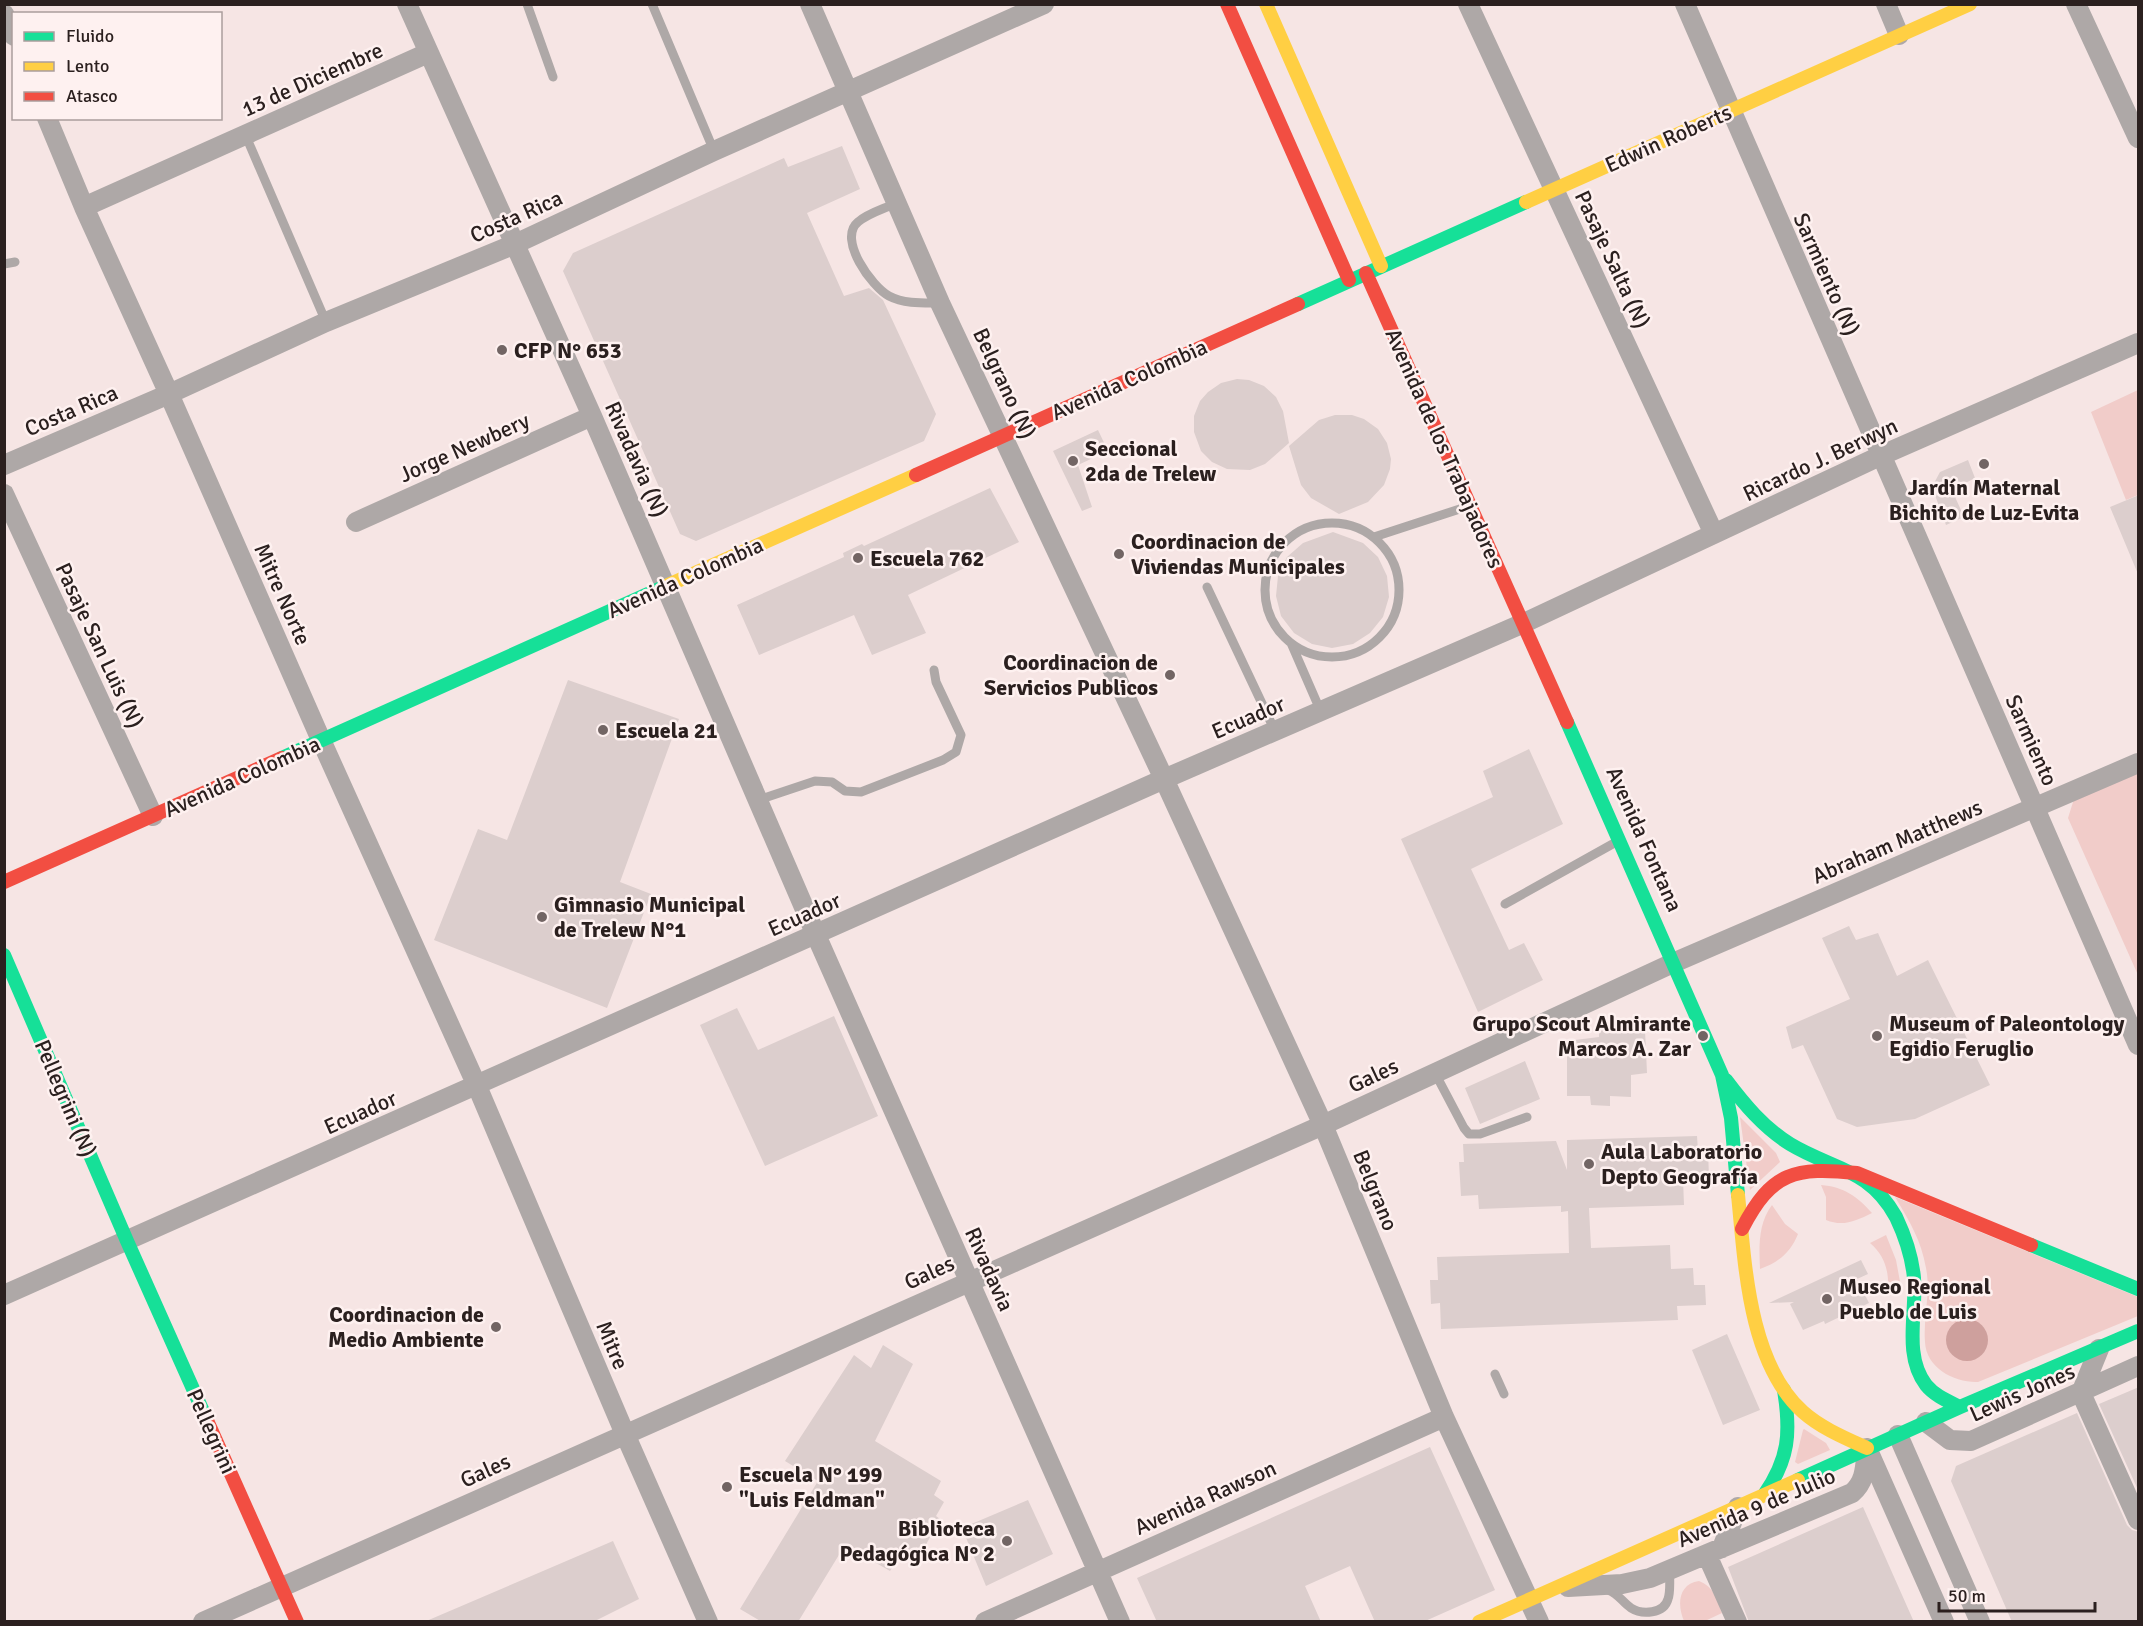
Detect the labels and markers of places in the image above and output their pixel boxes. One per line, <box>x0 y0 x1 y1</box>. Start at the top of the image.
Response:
place label: CFP N° 653 <box>514 337 622 364</box>
marker: CFP N° 653 <box>495 343 509 357</box>
place label: Seccional 2da de Trelew <box>1085 435 1216 487</box>
marker: Seccional 2da de Trelew <box>1066 454 1080 468</box>
marker: Jardín Maternal Bichito de Luz-Evita <box>1977 457 1991 471</box>
place label: Jardín Maternal Bichito de Luz-Evita <box>1889 474 2079 526</box>
place label: Coordinacion de Viviendas Municipales <box>1131 528 1345 580</box>
place label: Escuela 762 <box>870 545 984 572</box>
marker: Coordinacion de Viviendas Municipales <box>1112 547 1126 561</box>
marker: Escuela 762 <box>851 551 865 565</box>
place label: Coordinacion de Servicios Publicos <box>984 649 1158 701</box>
marker: Coordinacion de Servicios Publicos <box>1163 668 1177 682</box>
place label: Escuela 21 <box>615 717 718 744</box>
marker: Escuela 21 <box>596 723 610 737</box>
place label: Gimnasio Municipal de Trelew N°1 <box>554 891 745 943</box>
marker: Gimnasio Municipal de Trelew N°1 <box>535 910 549 924</box>
place label: Grupo Scout Almirante Marcos A. Zar <box>1473 1010 1691 1062</box>
place label: Museum of Paleontology Egidio Feruglio <box>1889 1010 2124 1062</box>
marker: Grupo Scout Almirante Marcos A. Zar <box>1696 1029 1710 1043</box>
marker: Museum of Paleontology Egidio Feruglio <box>1870 1029 1884 1043</box>
place label: Aula Laboratorio Depto Geografía <box>1601 1138 1762 1190</box>
marker: Aula Laboratorio Depto Geografía <box>1582 1157 1596 1171</box>
place label: Museo Regional Pueblo de Luis <box>1839 1273 1991 1325</box>
marker: Museo Regional Pueblo de Luis <box>1820 1292 1834 1306</box>
place label: Coordinacion de Medio Ambiente <box>328 1301 484 1353</box>
marker: Coordinacion de Medio Ambiente <box>489 1320 503 1334</box>
place label: Escuela N° 199 "Luis Feldman" <box>739 1461 885 1513</box>
marker: Escuela N° 199 "Luis Feldman" <box>720 1480 734 1494</box>
place label: Biblioteca Pedagógica N° 2 <box>840 1515 995 1567</box>
marker: Biblioteca Pedagógica N° 2 <box>1000 1534 1014 1548</box>

